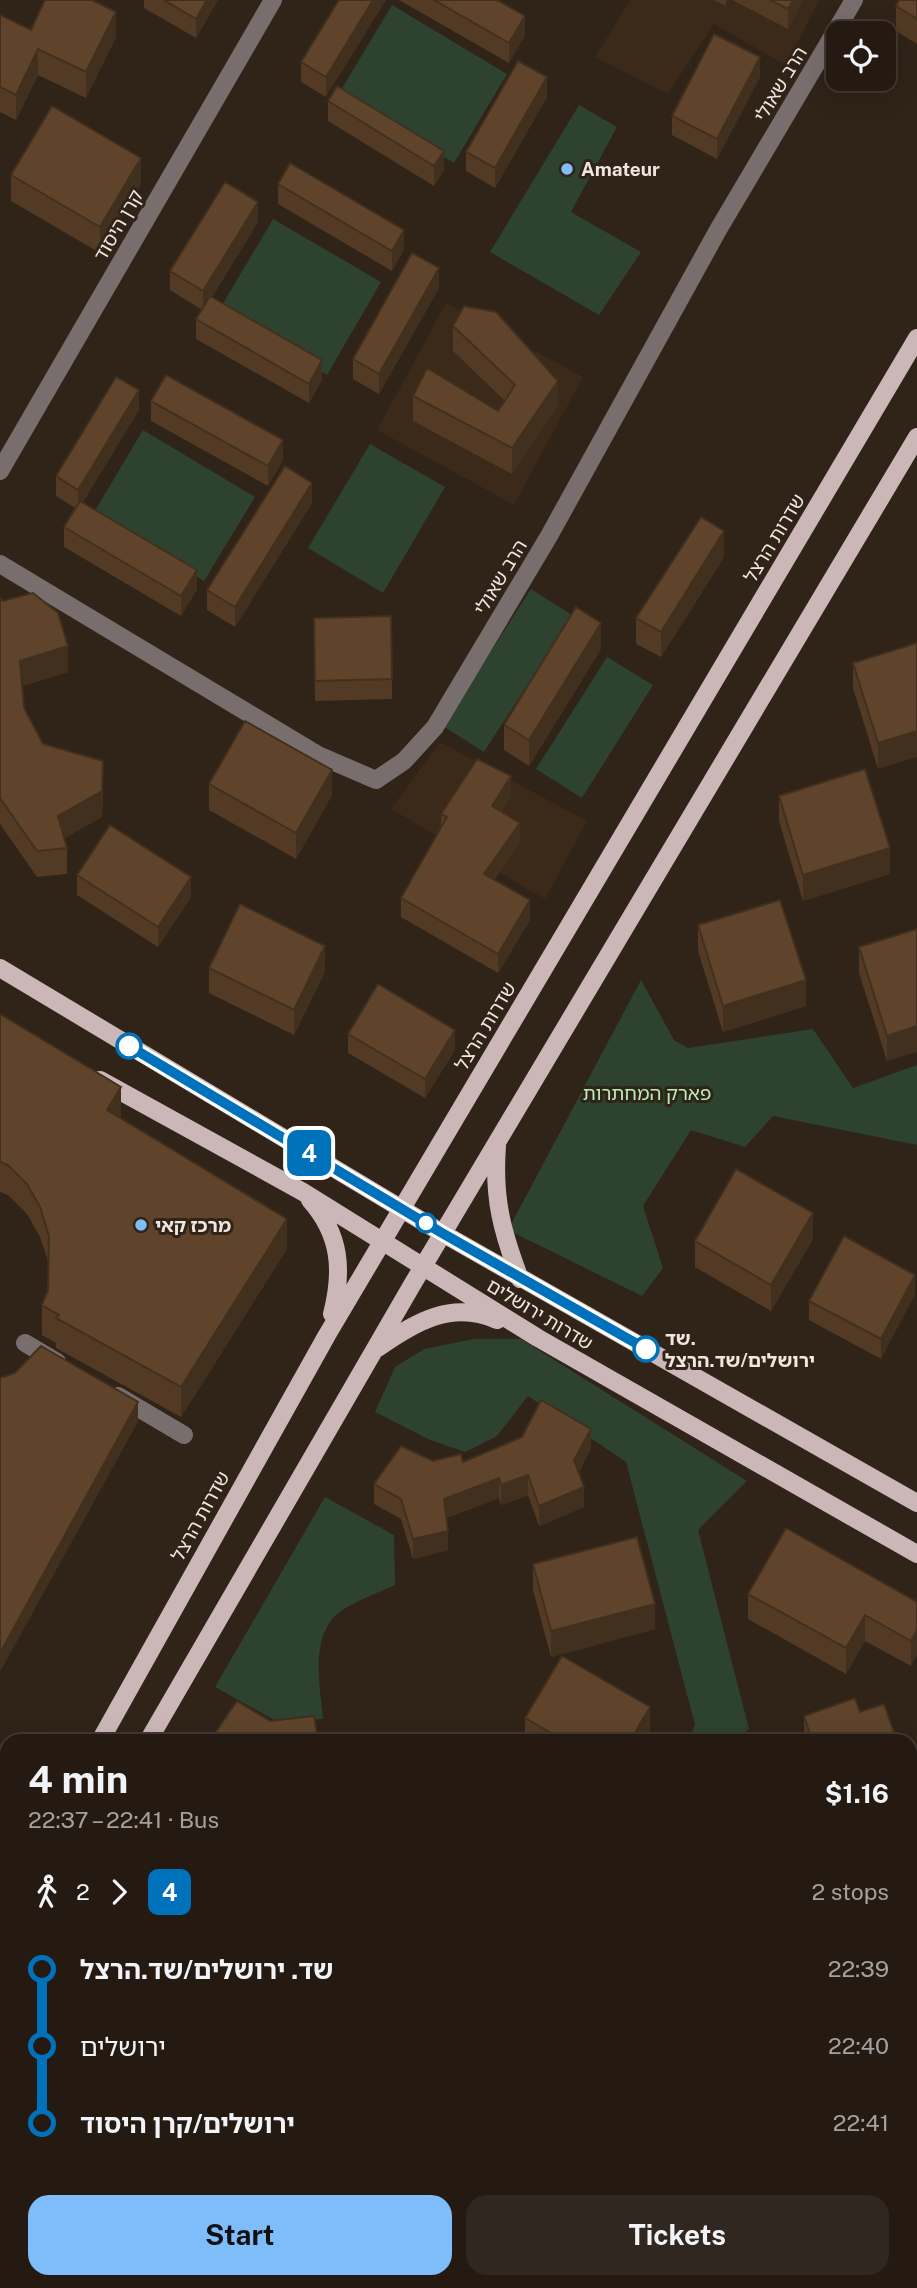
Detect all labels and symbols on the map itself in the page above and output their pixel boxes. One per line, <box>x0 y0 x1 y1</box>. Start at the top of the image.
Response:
street label: הרב שאולי <box>749 42 811 126</box>
place label: Amateur <box>581 158 660 180</box>
marker: Amateur <box>559 161 575 177</box>
street label: קרן היסוד <box>89 186 147 264</box>
street label: שדרות הרצל <box>739 490 809 586</box>
street label: הרב שאולי <box>469 535 531 619</box>
street label: שדרות הרצל <box>450 978 520 1074</box>
unlabelled marker <box>116 1033 142 1059</box>
park label: פארק המחתרות <box>583 1082 711 1104</box>
line badge: 4 <box>286 1130 332 1176</box>
unlabelled marker <box>416 1213 436 1233</box>
place label: מרכז קאי <box>155 1214 231 1236</box>
marker: מרכז קאי <box>133 1217 149 1233</box>
street label: שדרות ירושלים <box>483 1274 597 1354</box>
place label: שד. ירושלים/שד.הרצל <box>665 1327 815 1371</box>
marker: שד. ירושלים/שד.הרצל <box>633 1336 659 1362</box>
street label: שדרות הרצל <box>166 1467 234 1565</box>

